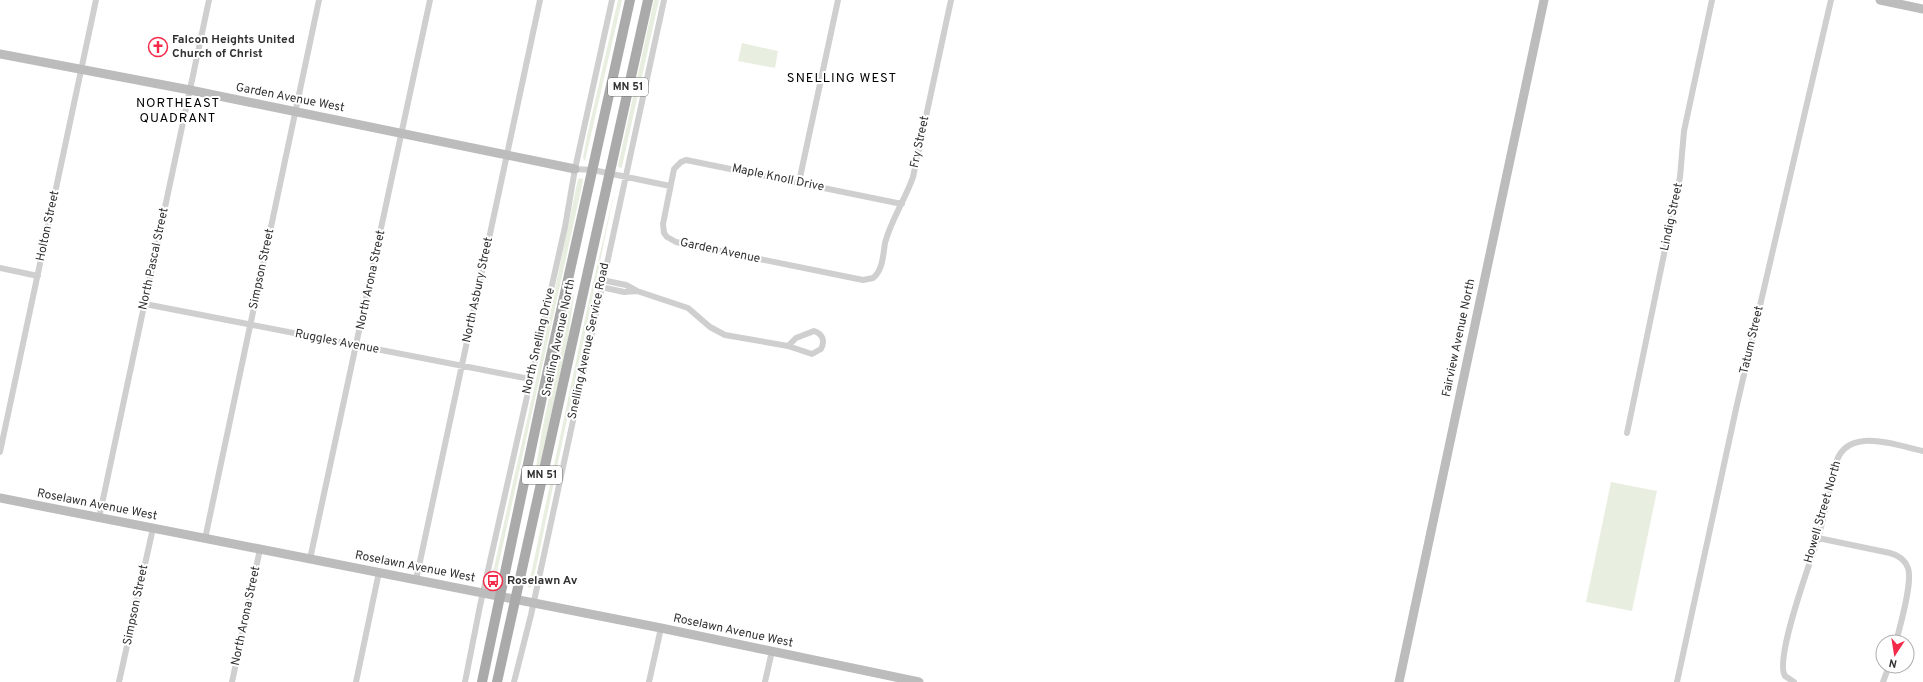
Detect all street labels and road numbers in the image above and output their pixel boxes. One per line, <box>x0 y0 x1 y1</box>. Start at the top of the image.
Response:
road number: MN 51 <box>608 78 648 96</box>
street label: Garden Avenue West <box>234 80 346 116</box>
street label: Fry Street <box>907 114 933 170</box>
street label: Maple Knoll Drive <box>730 160 826 196</box>
street label: Lindig Street <box>1657 182 1687 252</box>
street label: Holton Street <box>33 189 63 263</box>
street label: North Pascal Street <box>135 206 173 312</box>
street label: Simpson Street <box>246 227 278 311</box>
street label: North Arona Street <box>353 229 389 331</box>
street label: Garden Avenue <box>678 235 762 267</box>
street label: North Asbury Street <box>459 236 497 344</box>
street label: Snelling Avenue Service Road <box>565 261 613 421</box>
street label: Fairview Avenue North <box>1439 277 1479 399</box>
street label: Snelling Avenue North <box>539 278 579 398</box>
street label: North Snelling Drive <box>519 286 559 396</box>
street label: Tatum Street <box>1736 304 1768 376</box>
street label: Ruggles Avenue <box>294 326 380 358</box>
street label: Howell Street North <box>1801 459 1845 565</box>
road number: MN 51 <box>522 466 562 484</box>
street label: Roselawn Avenue West <box>36 485 158 525</box>
street label: Roselawn Avenue West <box>354 547 476 587</box>
street label: Simpson Street <box>120 563 152 647</box>
street label: North Arona Street <box>228 565 264 667</box>
street label: Roselawn Avenue West <box>672 610 794 652</box>

